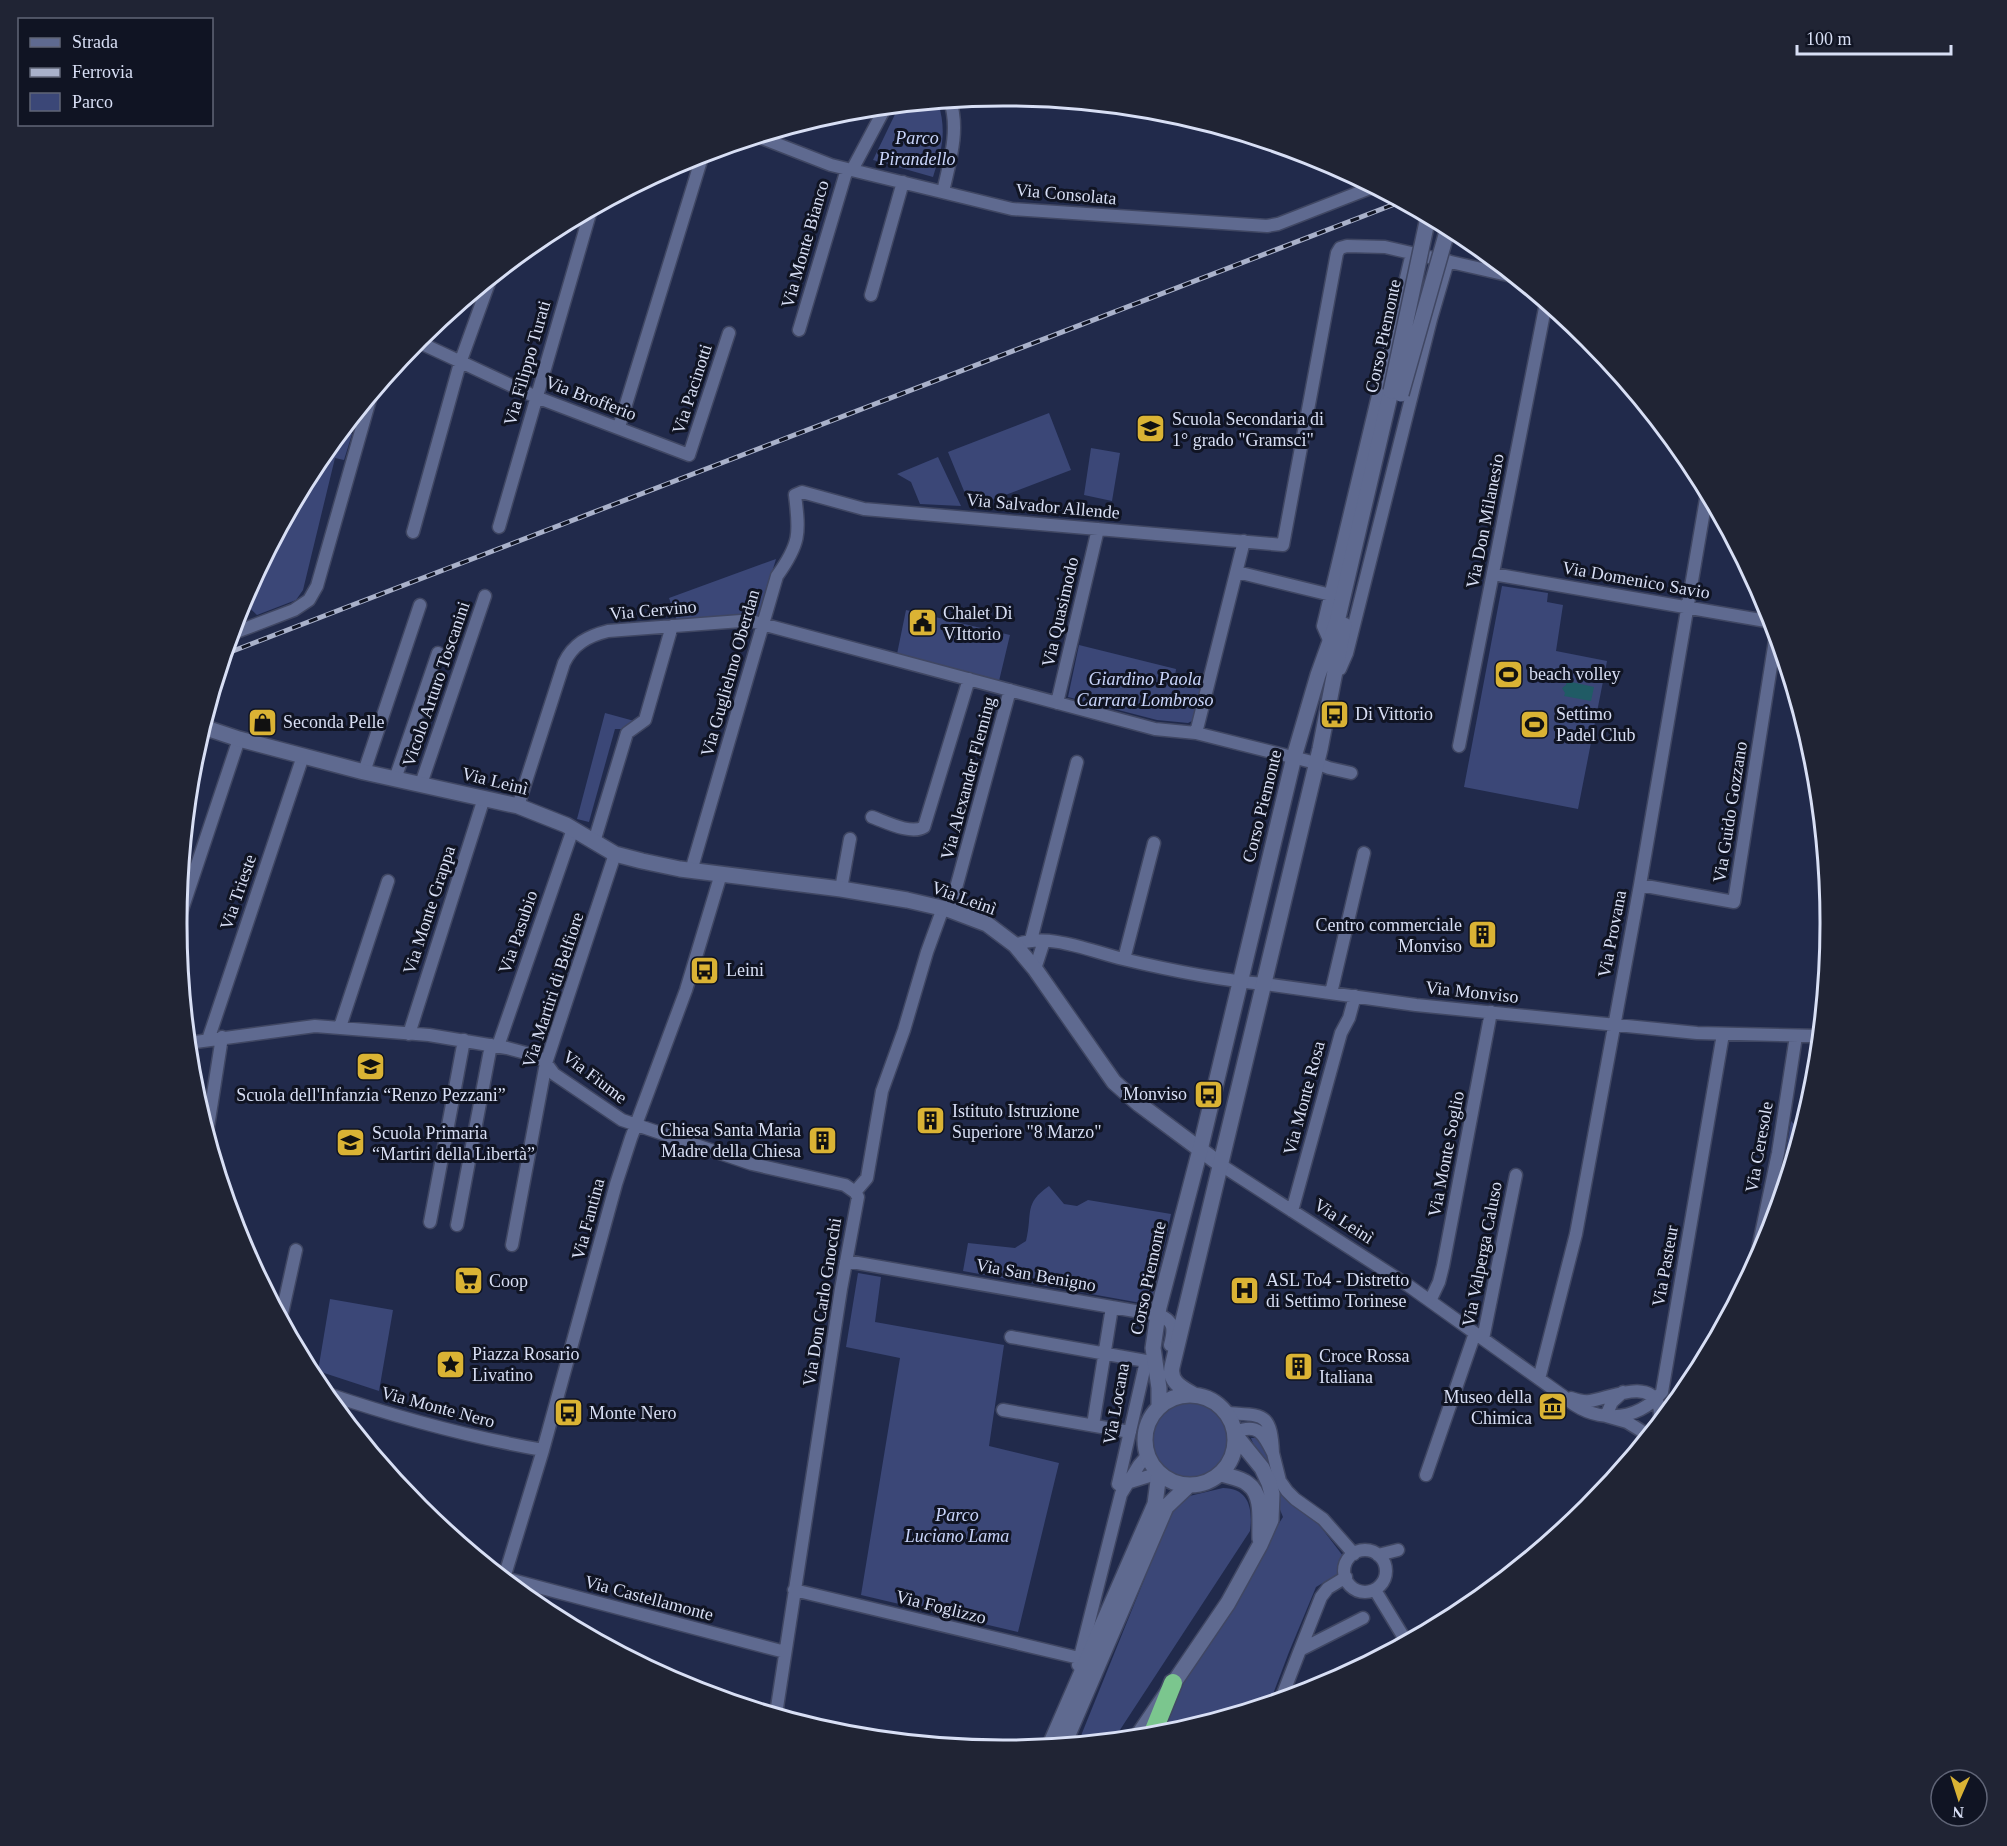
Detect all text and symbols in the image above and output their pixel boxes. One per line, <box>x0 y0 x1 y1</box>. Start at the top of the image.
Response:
legend <box>18 18 213 126</box>
scale bar <box>1797 18 1952 56</box>
text: 100 m <box>1806 29 1852 49</box>
text: Strada <box>72 32 118 52</box>
text: Ferrovia <box>72 62 133 82</box>
text: Parco <box>72 92 113 112</box>
park label: Parco Pirandello <box>878 128 956 169</box>
street label: Via Monte Bianco <box>777 178 833 310</box>
street label: Via Consolata <box>1015 180 1117 208</box>
street label: Corso Piemonte <box>1361 277 1405 395</box>
street label: Via Filippo Turati <box>500 298 554 428</box>
street label: Via Pacinotti <box>668 341 716 437</box>
street label: Via Brofferio <box>543 371 639 425</box>
place label: Scuola Secondaria di 1° grado "Gramsci" <box>1172 409 1324 450</box>
school or university icon: Scuola Secondaria di 1° grado "Gramsci" <box>1135 413 1167 445</box>
street label: Via Don Milanesio <box>1462 452 1508 590</box>
street label: Via Salvador Allende <box>965 489 1121 523</box>
street label: Via Quasimodo <box>1038 555 1082 669</box>
street label: Via Domenico Savio <box>1560 557 1712 603</box>
street label: Via Guglielmo Oberdan <box>697 587 763 759</box>
street label: Via Cervino <box>609 596 697 624</box>
street label: Vicolo Arturo Toscanini <box>398 599 474 769</box>
place label: Chalet Di VIttorio <box>943 603 1013 644</box>
public building icon: Chalet Di VIttorio <box>906 607 938 639</box>
sports icon: beach volley <box>1492 658 1524 690</box>
place label: beach volley <box>1529 664 1620 684</box>
park label: Giardino Paola Carrara Lombroso <box>1077 669 1213 710</box>
street label: Via Alexander Fleming <box>937 694 999 862</box>
bus stop icon: Di Vittorio <box>1318 698 1350 730</box>
place label: Di Vittorio <box>1355 704 1433 724</box>
place label: Settimo Padel Club <box>1556 704 1636 745</box>
shop icon: Seconda Pelle <box>246 706 278 738</box>
sports icon: Settimo Padel Club <box>1519 708 1551 740</box>
place label: Seconda Pelle <box>283 712 384 732</box>
street label: Via Guido Gozzano <box>1709 740 1751 884</box>
street label: Corso Piemonte <box>1238 748 1286 864</box>
street label: Via Leinì <box>460 763 530 799</box>
street label: Via Monte Grappa <box>399 843 459 977</box>
street label: Via Trieste <box>216 852 260 932</box>
street label: Via Leinì <box>929 877 999 919</box>
street label: Via Pasubio <box>494 888 542 976</box>
street label: Via Provana <box>1594 889 1630 979</box>
street label: Via Martiri di Belfiore <box>518 910 588 1070</box>
place label: Centro commerciale Monviso <box>1316 915 1462 956</box>
building icon: Centro commerciale Monviso <box>1467 919 1499 951</box>
bus stop icon: Leini <box>689 954 721 986</box>
place label: Leini <box>726 960 764 980</box>
street label: Via Monviso <box>1424 977 1520 1007</box>
street label: Via Monte Rosa <box>1279 1039 1329 1157</box>
street label: Via Fiume <box>559 1046 631 1108</box>
school or university icon: Scuola dell'Infanzia “Renzo Pezzani” <box>355 1050 387 1082</box>
bus stop icon: Monviso <box>1192 1078 1224 1110</box>
place label: Monviso <box>1123 1084 1187 1104</box>
place label: Scuola dell'Infanzia “Renzo Pezzani” <box>236 1085 506 1105</box>
street label: Via Monte Soglio <box>1424 1089 1468 1219</box>
street label: Via Ceresole <box>1741 1100 1777 1194</box>
place label: Istituto Istruzione Superiore "8 Marzo" <box>952 1101 1102 1142</box>
building icon: Istituto Istruzione Superiore "8 Marzo" <box>915 1105 947 1137</box>
place label: Chiesa Santa Maria Madre della Chiesa <box>660 1120 801 1161</box>
place label: Scuola Primaria “Martiri della Libertà” <box>372 1123 535 1164</box>
building icon: Chiesa Santa Maria Madre della Chiesa <box>806 1124 838 1156</box>
school or university icon: Scuola Primaria “Martiri della Libertà” <box>335 1127 367 1159</box>
street label: Via Fantina <box>568 1176 608 1262</box>
street label: Via Valperga Caluso <box>1458 1180 1506 1328</box>
street label: Via Leinì <box>1310 1194 1378 1248</box>
street label: Via Don Carlo Gnocchi <box>799 1216 845 1388</box>
street label: Corso Piemonte <box>1126 1219 1170 1337</box>
street label: Via Pasteur <box>1648 1224 1682 1308</box>
street label: Via San Benigno <box>974 1255 1098 1295</box>
supermarket icon: Coop <box>452 1265 484 1297</box>
place label: ASL To4 - Distretto di Settimo Torinese <box>1266 1270 1409 1311</box>
place label: Coop <box>489 1271 528 1291</box>
hospital icon: ASL To4 - Distretto di Settimo Torinese <box>1229 1274 1261 1306</box>
place label: Piazza Rosario Livatino <box>472 1344 579 1385</box>
place label: Croce Rossa Italiana <box>1319 1346 1409 1387</box>
place icon: Piazza Rosario Livatino <box>435 1348 467 1380</box>
building icon: Croce Rossa Italiana <box>1282 1350 1314 1382</box>
street label: Via Locana <box>1099 1362 1133 1446</box>
street label: Via Monte Nero <box>379 1382 497 1432</box>
place label: Museo della Chimica <box>1444 1387 1532 1428</box>
museum icon: Museo della Chimica <box>1537 1391 1569 1423</box>
bus stop icon: Monte Nero <box>552 1397 584 1429</box>
place label: Monte Nero <box>589 1403 676 1423</box>
park label: Parco Luciano Lama <box>904 1505 1009 1546</box>
street label: Via Castellamonte <box>582 1571 716 1625</box>
street label: Via Foglizzo <box>894 1586 988 1628</box>
north arrow <box>1929 1768 1989 1828</box>
text: N <box>1952 1804 1964 1821</box>

